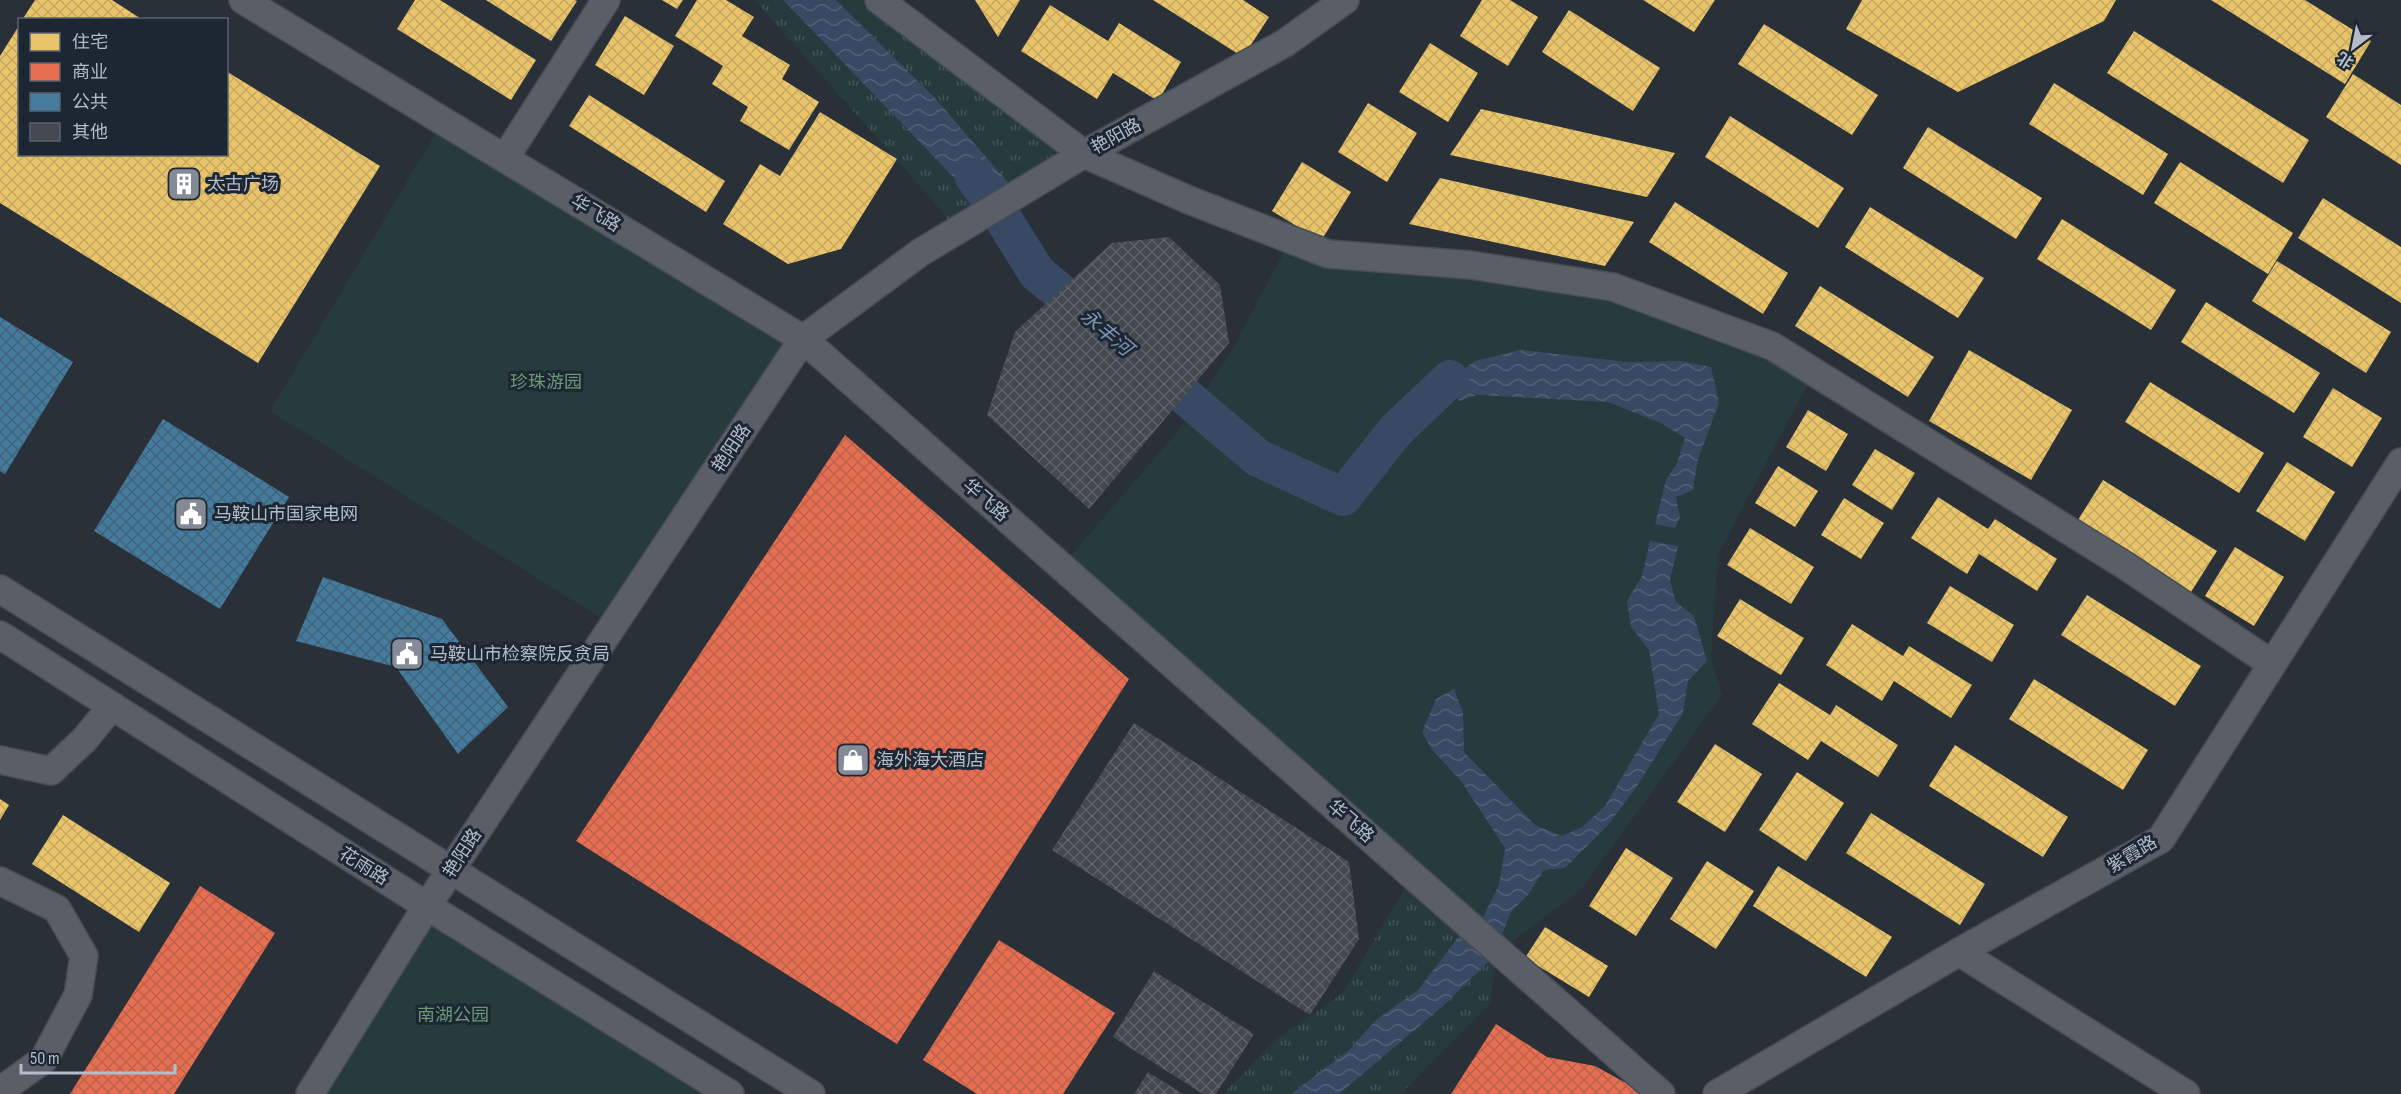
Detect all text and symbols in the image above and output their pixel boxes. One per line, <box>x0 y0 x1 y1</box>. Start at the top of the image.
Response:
legend <box>18 18 228 156</box>
north arrow <box>2323 18 2383 78</box>
text: 住宅 <box>72 32 108 53</box>
text: 北 <box>2334 47 2358 72</box>
text: 商业 <box>72 62 108 83</box>
text: 公共 <box>72 92 108 113</box>
street label: 艳阳路 <box>1088 114 1145 159</box>
text: 其他 <box>72 122 108 143</box>
building icon: 太古广场 <box>166 166 202 202</box>
place label: 太古广场 <box>207 174 279 195</box>
street label: 华飞路 <box>567 191 624 236</box>
water label: 永丰河 <box>1076 304 1140 364</box>
park label: 珍珠游园 <box>510 372 582 393</box>
street label: 艳阳路 <box>708 420 755 477</box>
street label: 华飞路 <box>958 475 1013 526</box>
public building icon: 马鞍山市国家电网 <box>173 496 209 532</box>
place label: 马鞍山市国家电网 <box>214 504 358 525</box>
public building icon: 马鞍山市检察院反贪局 <box>389 636 425 672</box>
place label: 马鞍山市检察院反贪局 <box>430 644 610 665</box>
shop icon: 海外海大酒店 <box>835 742 871 778</box>
place label: 海外海大酒店 <box>876 750 984 771</box>
street label: 华飞路 <box>1323 796 1378 847</box>
street label: 艳阳路 <box>439 825 486 882</box>
street label: 紫霞路 <box>2104 832 2161 877</box>
street label: 花雨路 <box>335 843 392 890</box>
park label: 南湖公园 <box>417 1005 489 1026</box>
scale bar <box>21 1037 176 1075</box>
text: 50 m <box>30 1048 60 1069</box>

